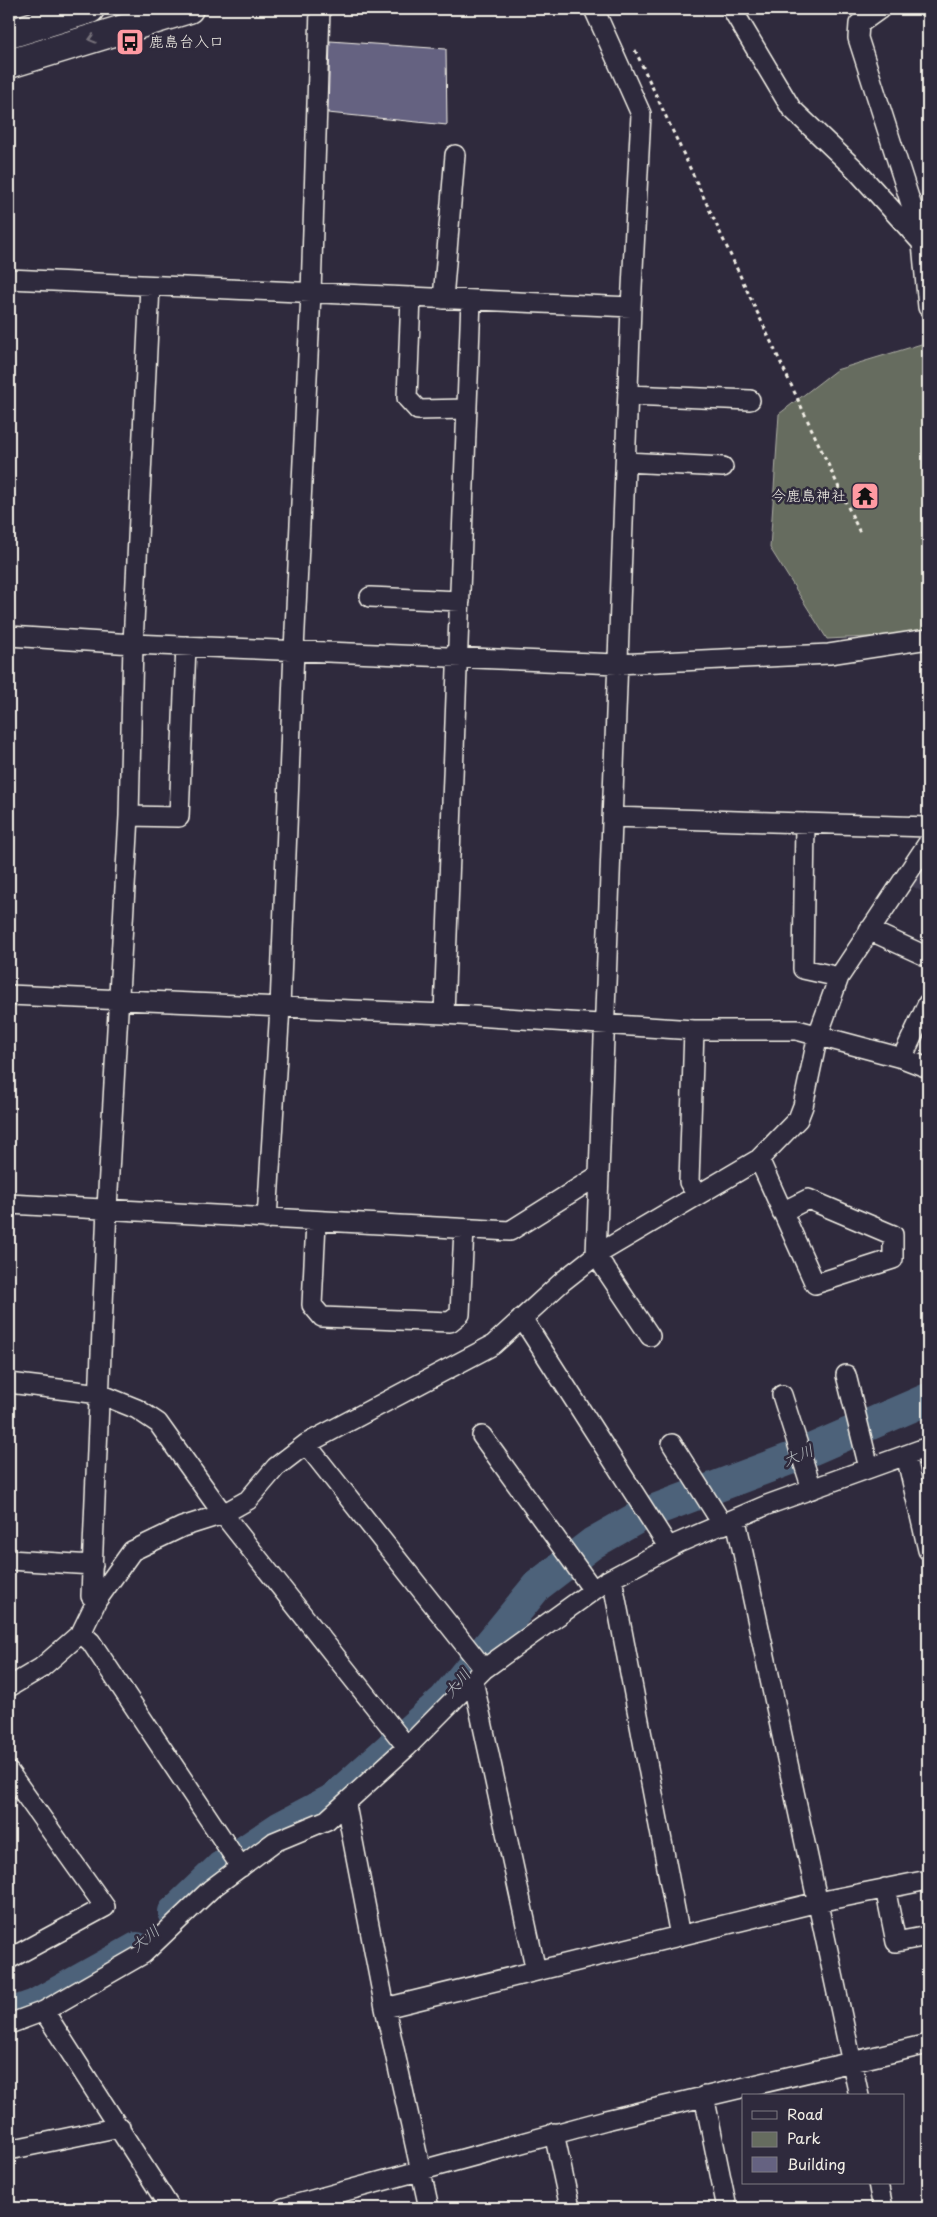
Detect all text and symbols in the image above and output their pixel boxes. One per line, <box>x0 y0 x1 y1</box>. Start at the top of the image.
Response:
bus stop icon: 鹿島台入口 <box>115 27 145 57</box>
place label: 鹿島台入口 <box>149 29 224 52</box>
one-way arrow <box>88 33 97 43</box>
temple icon: 今鹿島神社 <box>850 481 880 511</box>
place label: 今鹿島神社 <box>771 483 846 506</box>
water label: 大川 <box>778 1437 817 1471</box>
water label: 大川 <box>437 1662 476 1702</box>
water label: 大川 <box>124 1918 164 1957</box>
legend <box>742 2094 904 2184</box>
text: Road <box>787 2102 823 2125</box>
text: Park <box>787 2126 821 2149</box>
text: Building <box>787 2152 846 2175</box>

